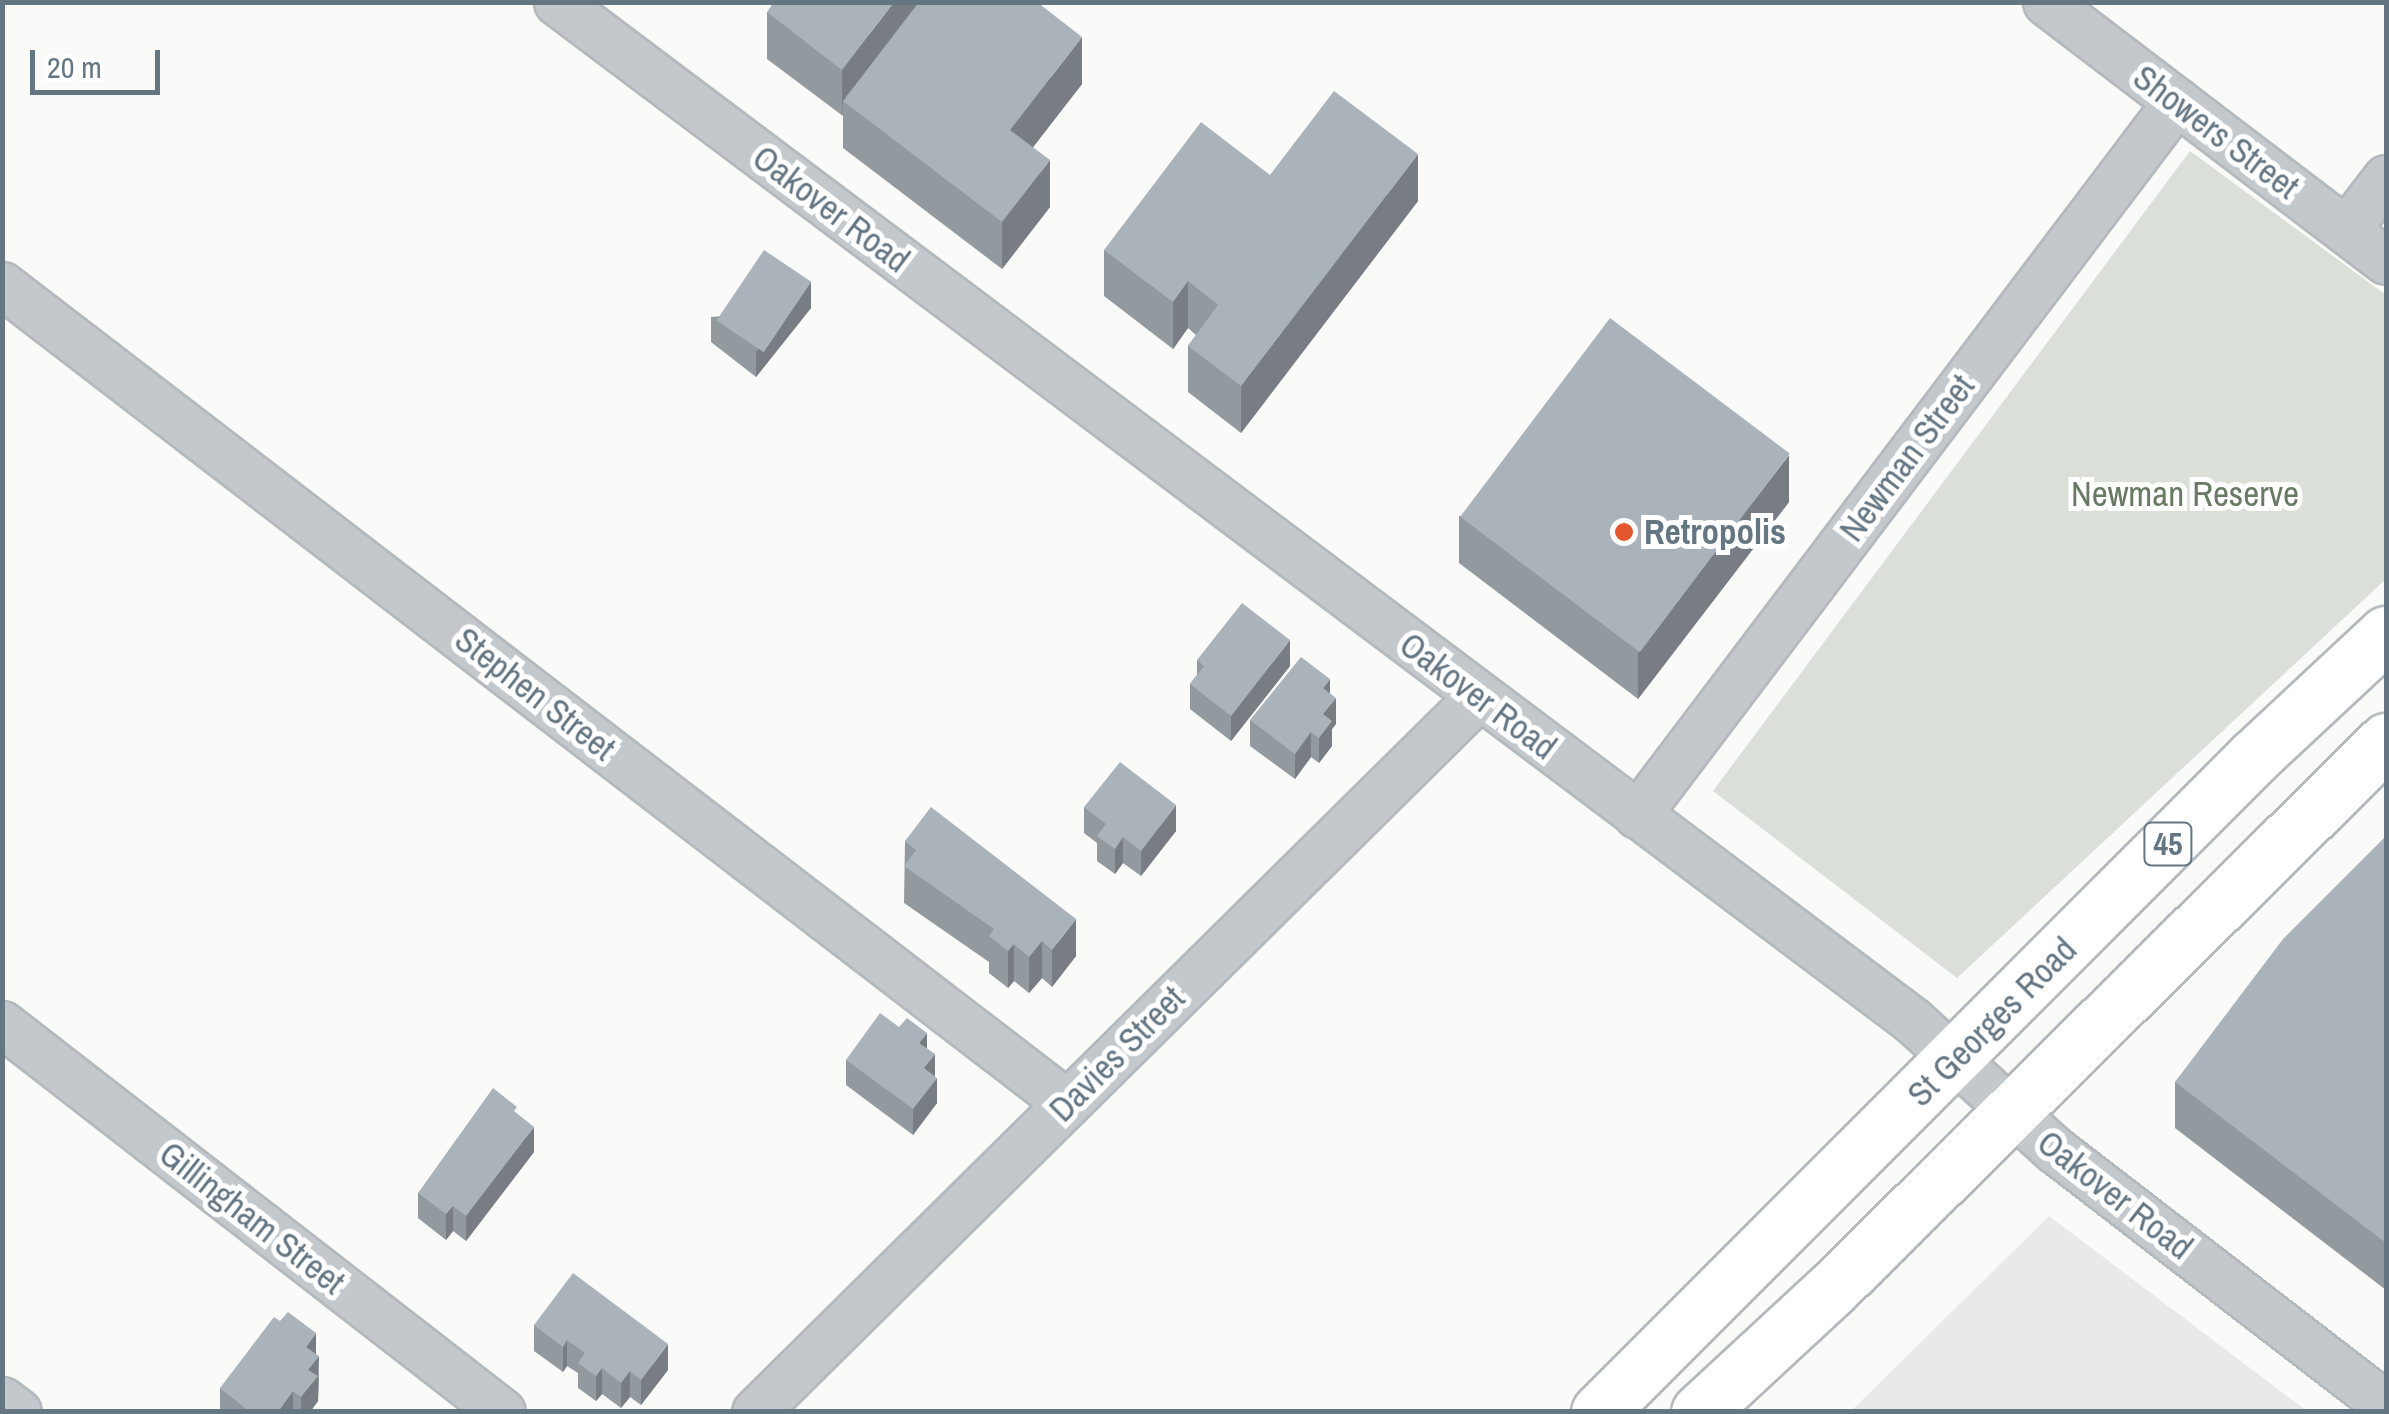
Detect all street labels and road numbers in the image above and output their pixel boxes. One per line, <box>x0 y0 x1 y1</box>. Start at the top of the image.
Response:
street label: Showers Street <box>2125 56 2307 208</box>
street label: Oakover Road <box>744 137 918 281</box>
street label: Newman Street <box>1831 366 1983 550</box>
street label: Stephen Street <box>447 619 623 769</box>
street label: Oakover Road <box>1391 624 1565 768</box>
road number: 45 <box>2143 817 2193 871</box>
street label: St Georges Road <box>1899 929 2085 1115</box>
street label: Davies Street <box>1041 978 1193 1130</box>
street label: Oakover Road <box>2029 1121 2201 1269</box>
street label: Gillingham Street <box>151 1133 353 1303</box>

